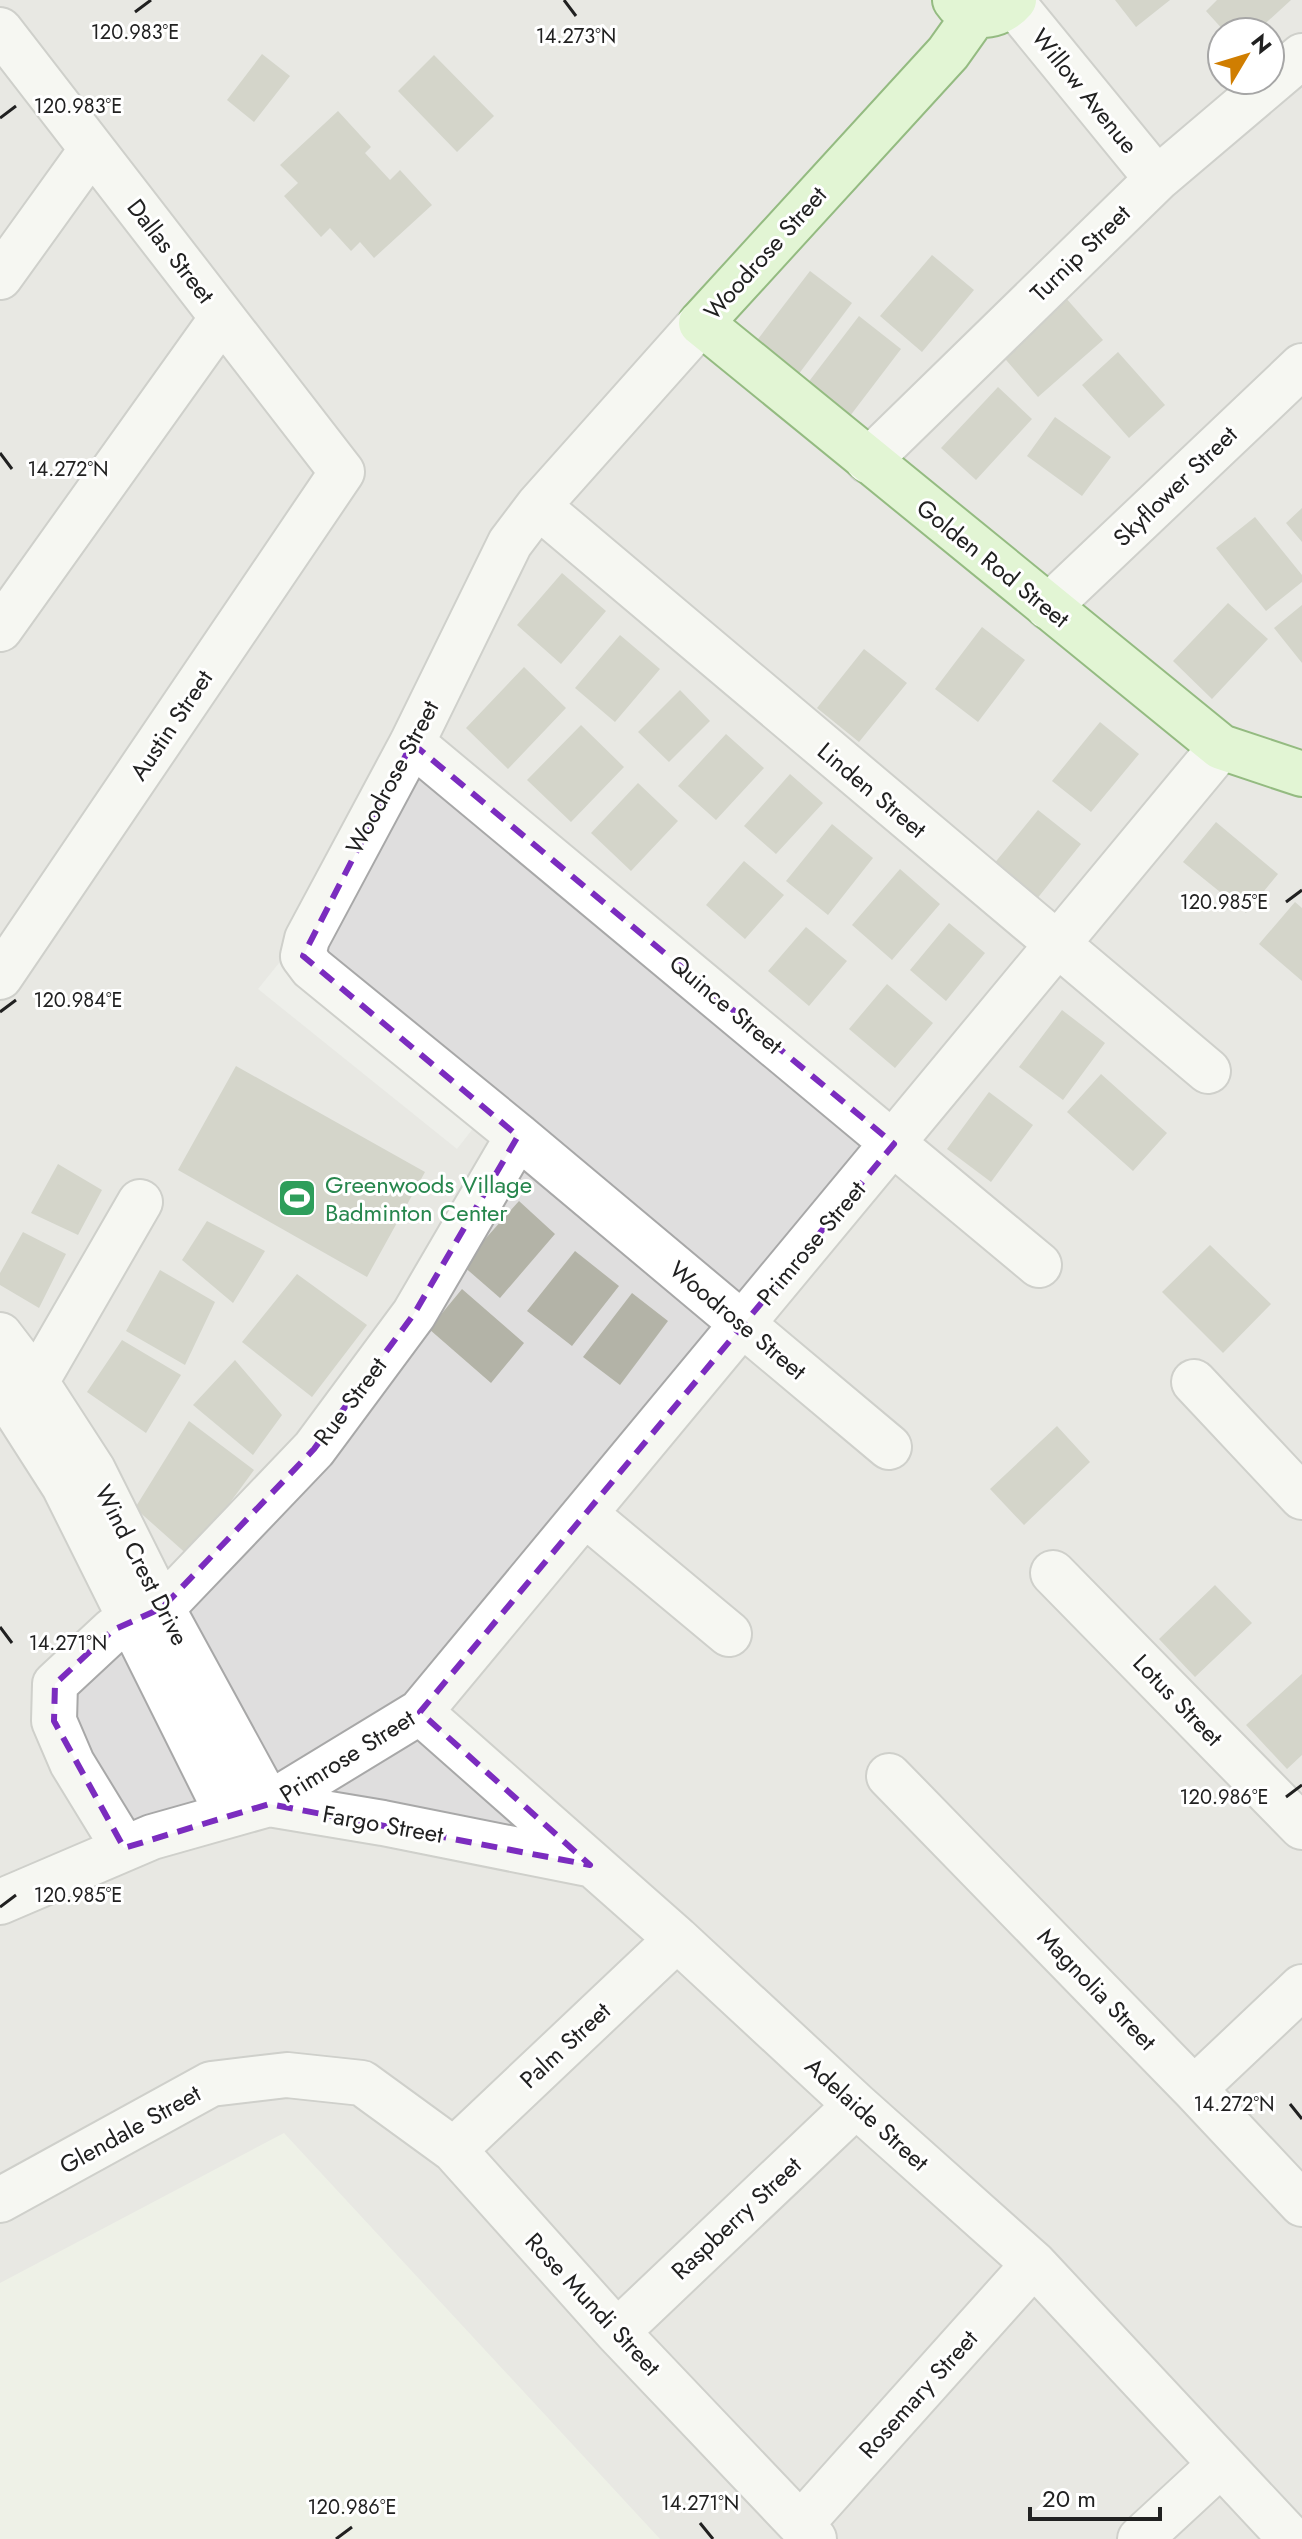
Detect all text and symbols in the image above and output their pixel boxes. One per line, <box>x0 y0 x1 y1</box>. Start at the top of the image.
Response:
north arrow <box>1206 16 1286 96</box>
text: 120.983°E <box>91 18 179 47</box>
street label: Willow Avenue <box>1024 21 1146 161</box>
text: 14.273°N <box>536 22 616 51</box>
text: N <box>1244 27 1280 60</box>
text: 120.983°E <box>34 92 122 121</box>
street label: Woodrose Street <box>695 178 835 328</box>
street label: Dallas Street <box>119 191 223 311</box>
street label: Turnip Street <box>1022 196 1138 310</box>
street label: Skyflower Street <box>1105 417 1245 554</box>
text: 14.272°N <box>28 455 108 484</box>
street label: Golden Rod Street <box>909 490 1077 636</box>
street label: Austin Street <box>121 663 221 787</box>
street label: Woodrose Street <box>337 694 447 860</box>
street label: Linden Street <box>810 734 934 846</box>
text: 120.985°E <box>1180 888 1268 917</box>
street label: Quince Street <box>662 946 791 1062</box>
text: 120.984°E <box>33 986 123 1015</box>
place label: Greenwoods Village Badminton Center <box>325 1167 532 1230</box>
street label: Primrose Street <box>748 1173 874 1313</box>
sports icon: Greenwoods Village Badminton Center <box>276 1177 318 1219</box>
street label: Woodrose Street <box>662 1252 814 1388</box>
street label: Rue Street <box>305 1349 395 1453</box>
street label: Wind Crest Drive <box>86 1479 198 1651</box>
text: 14.271°N <box>29 1629 107 1658</box>
street label: Lotus Street <box>1125 1646 1231 1754</box>
street label: Primrose Street <box>273 1700 421 1811</box>
text: 120.986°E <box>1180 1783 1268 1812</box>
street label: Fargo Street <box>320 1796 446 1852</box>
text: 120.985°E <box>34 1881 122 1910</box>
street label: Magnolia Street <box>1029 1920 1165 2058</box>
street label: Palm Street <box>512 1994 618 2096</box>
street label: Adelaide Street <box>797 2049 937 2179</box>
street label: Glendale Street <box>53 2076 207 2182</box>
text: 14.272°N <box>1194 2090 1274 2119</box>
street label: Raspberry Street <box>663 2148 809 2288</box>
street label: Rose Mundi Street <box>517 2224 669 2384</box>
street label: Rosemary Street <box>851 2322 986 2466</box>
scale bar <box>1030 2471 1160 2521</box>
text: 20 m <box>1042 2481 1096 2516</box>
text: 14.271°N <box>661 2489 739 2518</box>
text: 120.986°E <box>308 2493 396 2522</box>

